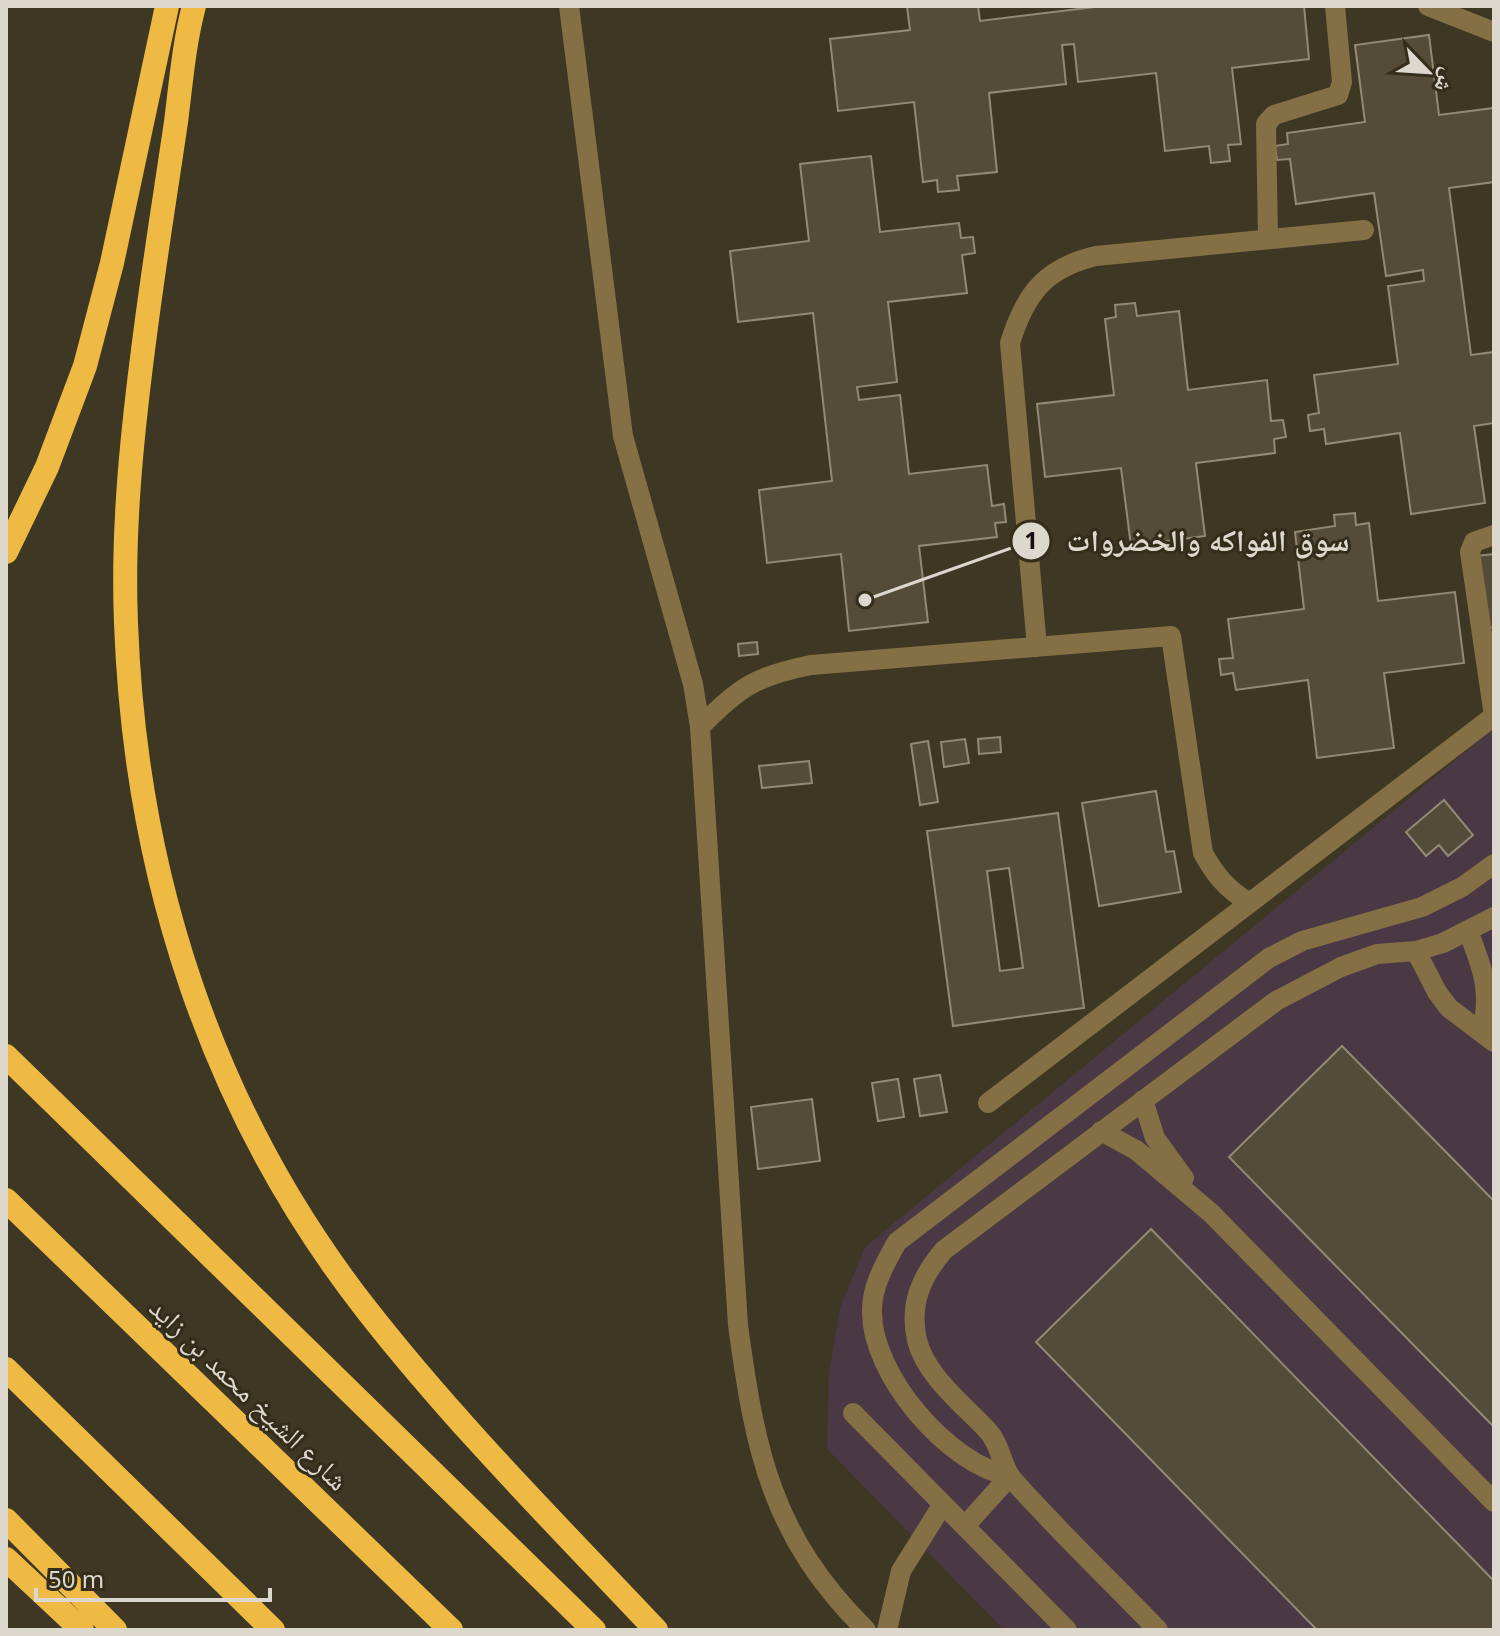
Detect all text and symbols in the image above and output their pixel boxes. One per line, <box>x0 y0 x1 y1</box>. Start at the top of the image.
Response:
north arrow <box>1388 32 1468 112</box>
text: ش <box>1429 64 1466 98</box>
callout: سوق الفواكه والخضروات <box>1011 514 1366 568</box>
text: سوق الفواكه والخضروات <box>1066 519 1350 560</box>
text: 1 <box>1024 523 1038 556</box>
street label: شارع الشيخ محمد بن زايد <box>142 1288 357 1498</box>
scale bar <box>36 1552 270 1602</box>
text: 50 m <box>48 1562 104 1595</box>

